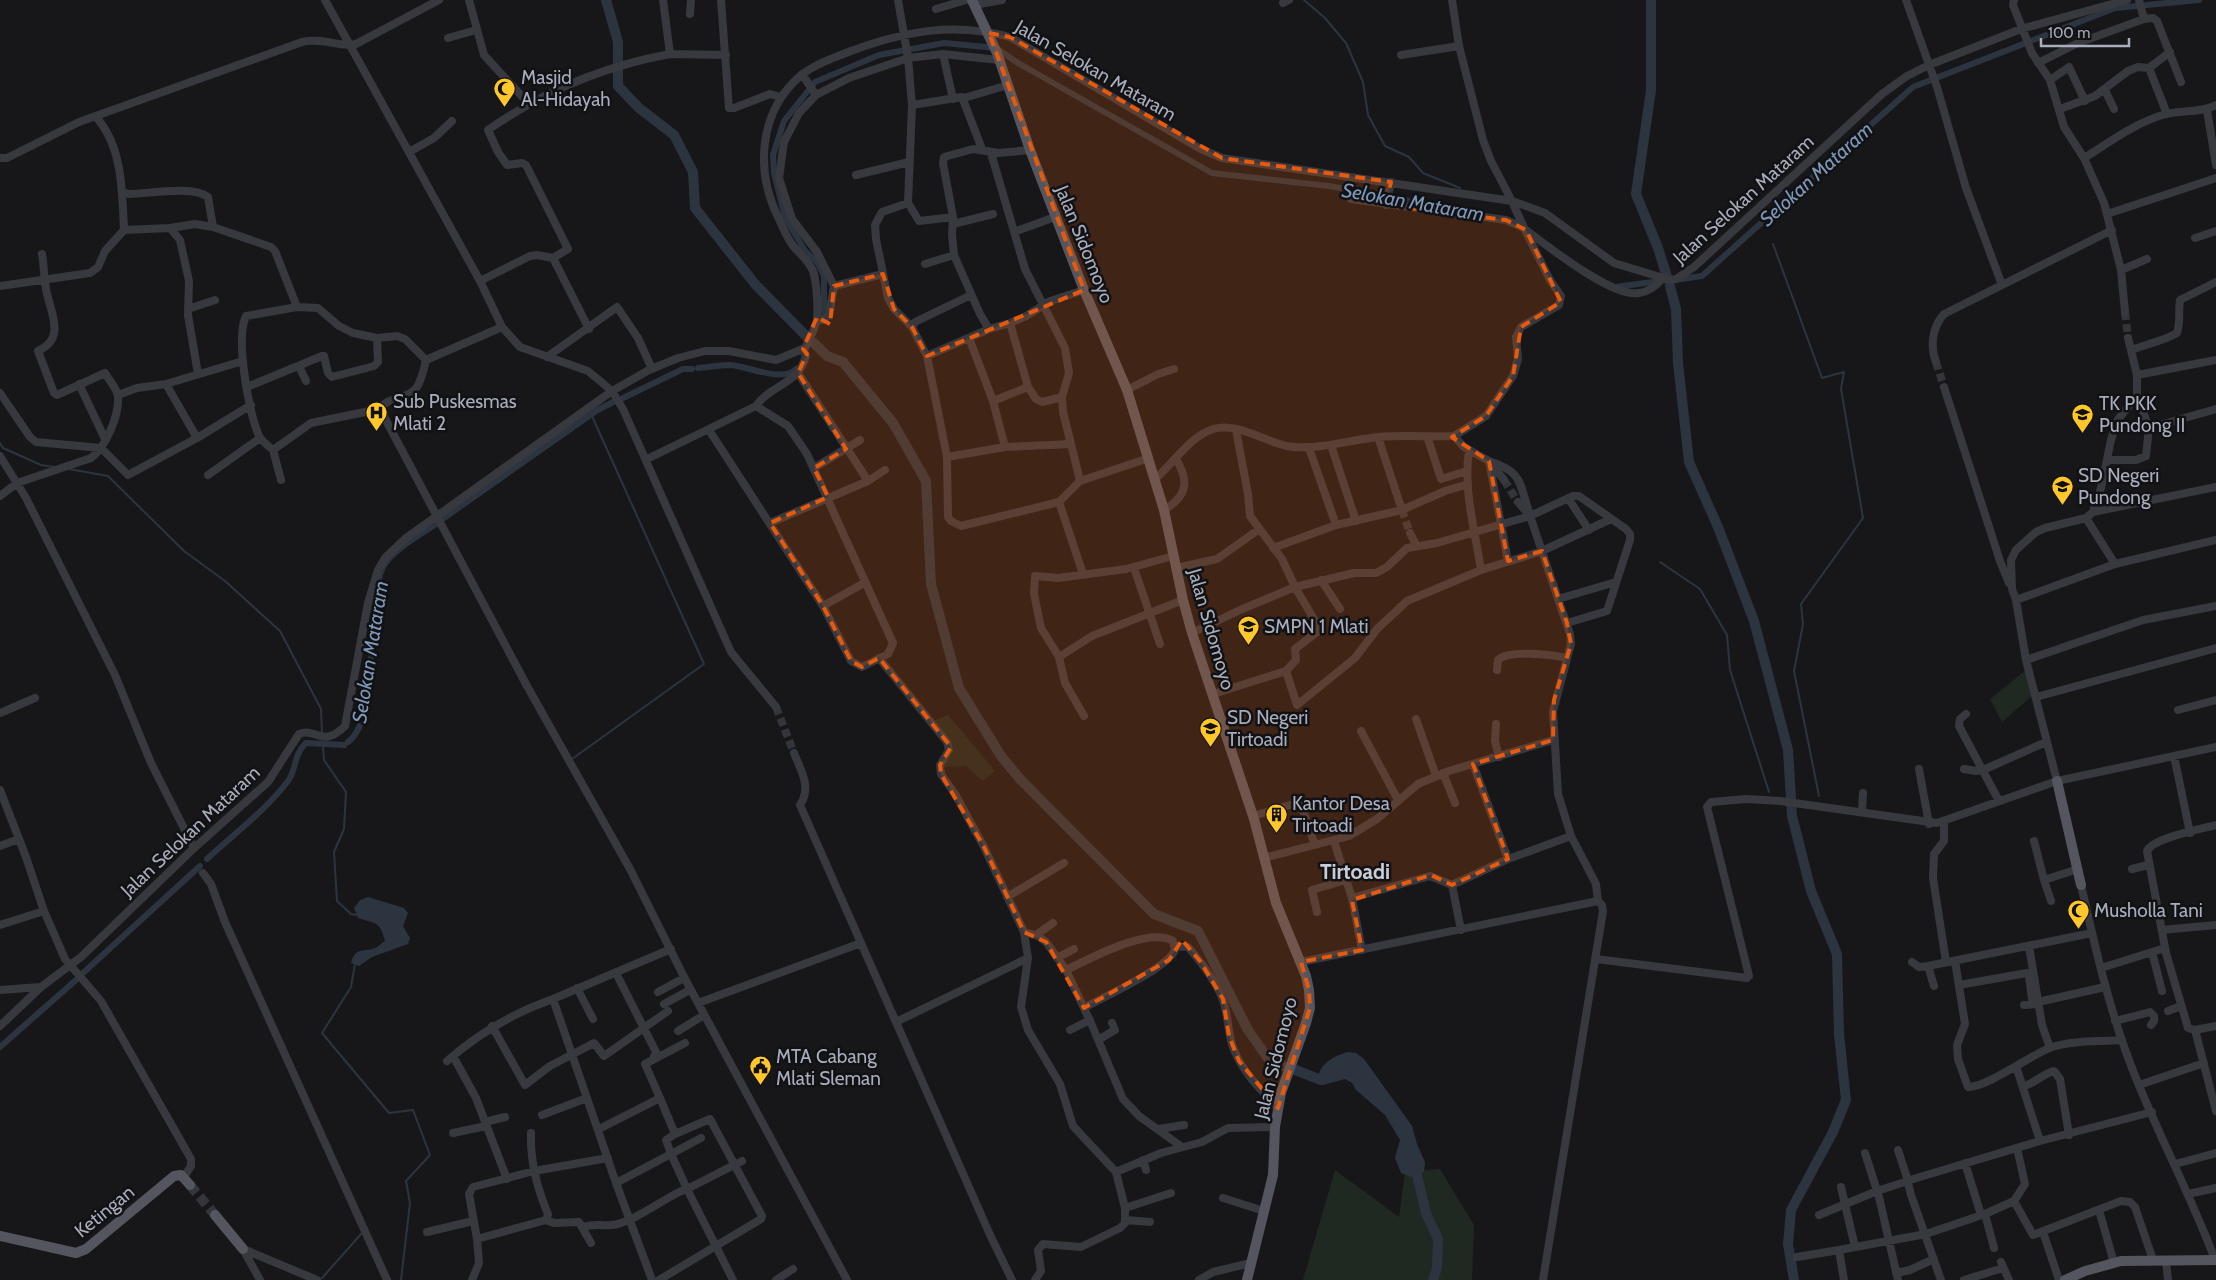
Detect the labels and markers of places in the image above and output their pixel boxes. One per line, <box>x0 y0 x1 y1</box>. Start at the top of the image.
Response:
place label: Masjid Al-Hidayah <box>521 66 611 111</box>
mosque icon: Masjid Al-Hidayah <box>493 76 517 107</box>
place label: Sub Puskesmas Mlati 2 <box>393 390 517 435</box>
place label: TK PKK Pundong II <box>2099 392 2185 437</box>
hospital icon: Sub Puskesmas Mlati 2 <box>365 400 389 431</box>
school or university icon: TK PKK Pundong II <box>2071 402 2095 433</box>
place label: SD Negeri Pundong <box>2078 464 2159 509</box>
school or university icon: SD Negeri Pundong <box>2050 474 2074 505</box>
school or university icon: SMPN 1 Mlati <box>1236 614 1260 645</box>
place label: SMPN 1 Mlati <box>1264 615 1368 638</box>
place label: SD Negeri Tirtoadi <box>1227 706 1308 751</box>
school or university icon: SD Negeri Tirtoadi <box>1199 716 1223 747</box>
place label: Kantor Desa Tirtoadi <box>1292 792 1390 837</box>
building icon: Kantor Desa Tirtoadi <box>1264 802 1288 833</box>
mosque icon: Musholla Tani <box>2066 898 2090 929</box>
place label: Musholla Tani <box>2094 899 2203 922</box>
place label: MTA Cabang Mlati Sleman <box>776 1045 881 1090</box>
public building icon: MTA Cabang Mlati Sleman <box>748 1055 772 1086</box>

